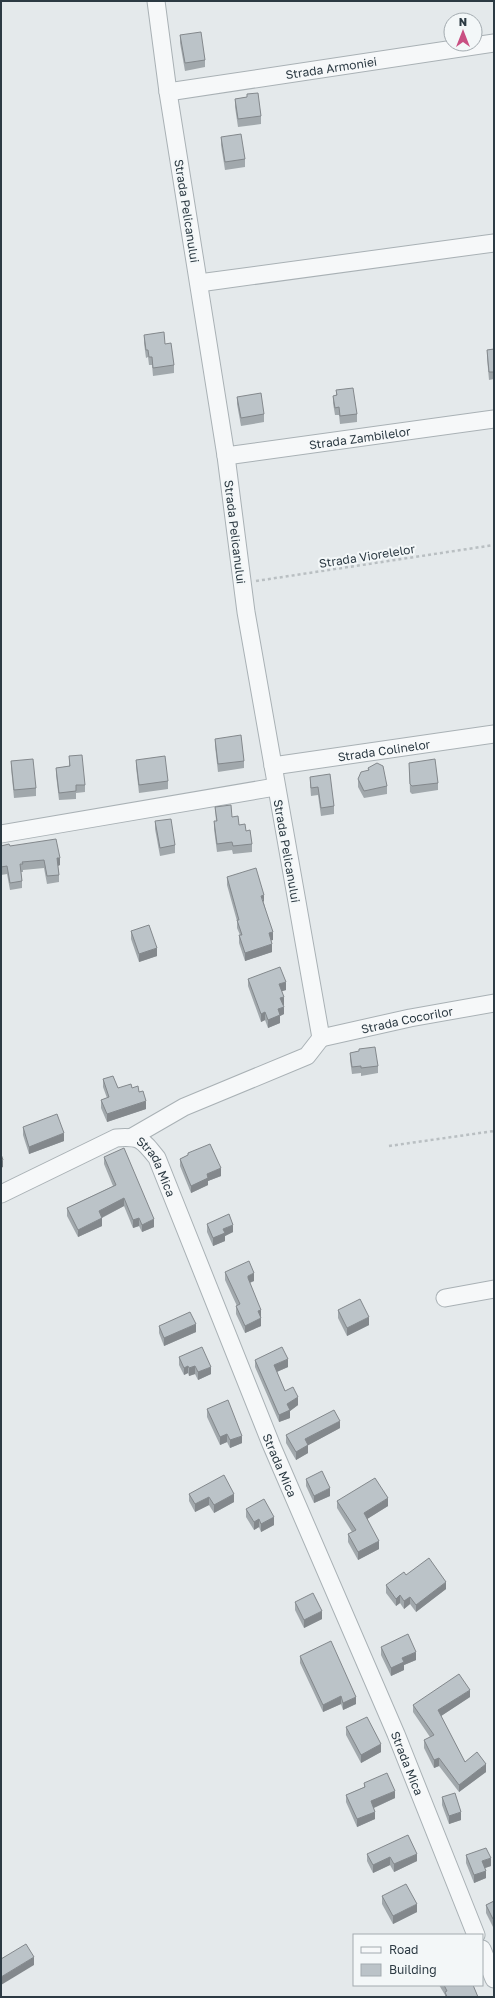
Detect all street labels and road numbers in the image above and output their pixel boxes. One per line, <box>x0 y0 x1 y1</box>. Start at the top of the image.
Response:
street label: Strada Armoniei <box>284 53 378 82</box>
street label: Strada Pelicanului <box>171 158 203 264</box>
street label: Strada Zambilelor <box>308 423 412 452</box>
street label: Strada Pelicanului <box>221 479 249 585</box>
street label: Strada Viorelelor <box>318 541 416 571</box>
street label: Strada Colinelor <box>337 736 431 764</box>
street label: Strada Pelicanului <box>271 798 303 904</box>
street label: Strada Cocorilor <box>360 1003 454 1036</box>
street label: Strada Mica <box>134 1133 179 1199</box>
street label: Strada Mica <box>260 1431 300 1499</box>
street label: Strada Mica <box>388 1729 427 1797</box>

